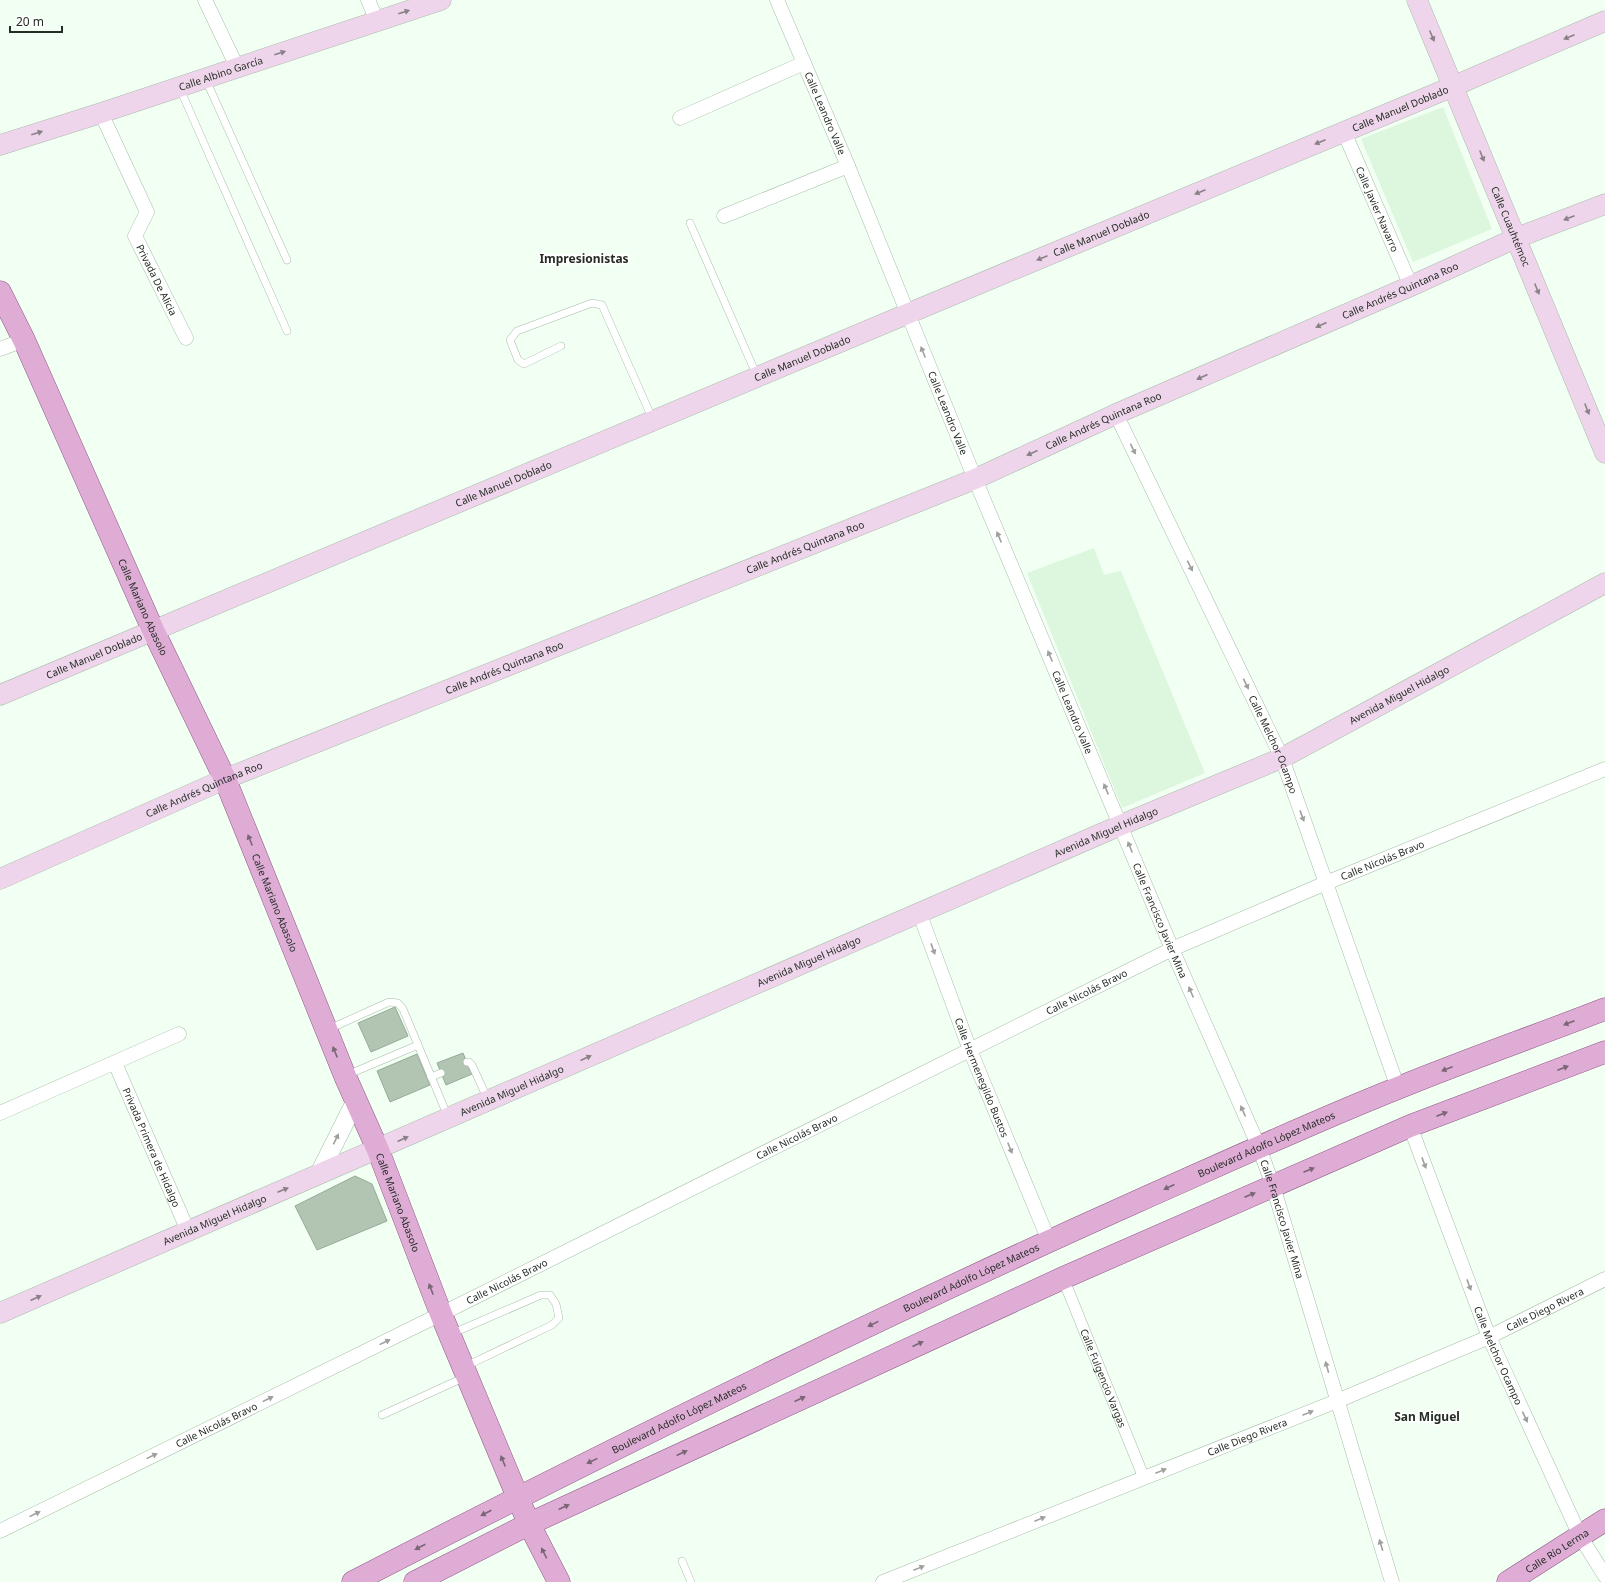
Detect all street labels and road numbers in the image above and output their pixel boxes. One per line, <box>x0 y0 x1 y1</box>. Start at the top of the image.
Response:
street label: Calle Albino García <box>177 53 265 94</box>
street label: Calle Leandro Valle <box>801 69 849 157</box>
street label: Calle Manuel Doblado <box>1350 82 1450 135</box>
street label: Calle Javier Navarro <box>1353 164 1402 254</box>
street label: Calle Cuauhtémoc <box>1488 184 1534 269</box>
street label: Calle Manuel Doblado <box>1051 207 1151 259</box>
street label: Privada De Alicia <box>133 242 181 318</box>
street label: Calle Andrés Quintana Roo <box>1340 258 1460 322</box>
street label: Calle Manuel Doblado <box>752 332 852 385</box>
street label: Calle Leandro Valle <box>925 369 972 457</box>
street label: Calle Andrés Quintana Roo <box>1043 388 1163 453</box>
street label: Calle Manuel Doblado <box>453 457 554 510</box>
street label: Calle Andrés Quintana Roo <box>744 517 866 577</box>
street label: Calle Mariano Abasolo <box>115 556 171 658</box>
street label: Calle Manuel Doblado <box>44 629 144 682</box>
street label: Calle Andrés Quintana Roo <box>443 637 565 697</box>
street label: Avenida Miguel Hidalgo <box>1346 662 1451 727</box>
street label: Calle Leandro Valle <box>1049 668 1096 756</box>
street label: Calle Melchor Ocampo <box>1246 693 1301 795</box>
street label: Calle Andrés Quintana Roo <box>143 758 264 820</box>
street label: Avenida Miguel Hidalgo <box>1052 803 1160 860</box>
street label: Calle Nicolás Bravo <box>1338 837 1426 883</box>
street label: Calle Mariano Abasolo <box>249 851 301 954</box>
street label: Calle Francisco Javier Mina <box>1130 861 1191 980</box>
street label: Avenida Miguel Hidalgo <box>755 932 863 990</box>
street label: Calle Nicolás Bravo <box>1043 965 1130 1018</box>
street label: Calle Hermenegildo Bustos <box>952 1016 1012 1139</box>
street label: Avenida Miguel Hidalgo <box>458 1062 566 1119</box>
street label: Privada Primera de Hidalgo <box>120 1085 184 1209</box>
street label: Boulevard Adolfo López Mateos <box>1195 1108 1337 1181</box>
street label: Calle Nicolás Bravo <box>754 1110 840 1163</box>
street label: Calle Mariano Abasolo <box>373 1151 423 1254</box>
street label: Calle Francisco Javier Mina <box>1257 1158 1307 1280</box>
street label: Avenida Miguel Hidalgo <box>161 1191 269 1248</box>
street label: Boulevard Adolfo López Mateos <box>901 1240 1042 1315</box>
street label: Calle Nicolás Bravo <box>464 1255 550 1307</box>
street label: Calle Diego Rivera <box>1504 1284 1586 1334</box>
street label: Calle Melchor Ocampo <box>1471 1304 1526 1407</box>
street label: Calle Fulgencio Vargas <box>1077 1327 1130 1430</box>
street label: Boulevard Adolfo López Mateos <box>609 1378 749 1457</box>
street label: Calle Nicolás Bravo <box>173 1399 259 1451</box>
street label: Calle Diego Rivera <box>1205 1415 1289 1459</box>
street label: Calle Río Lerma <box>1522 1525 1591 1576</box>

